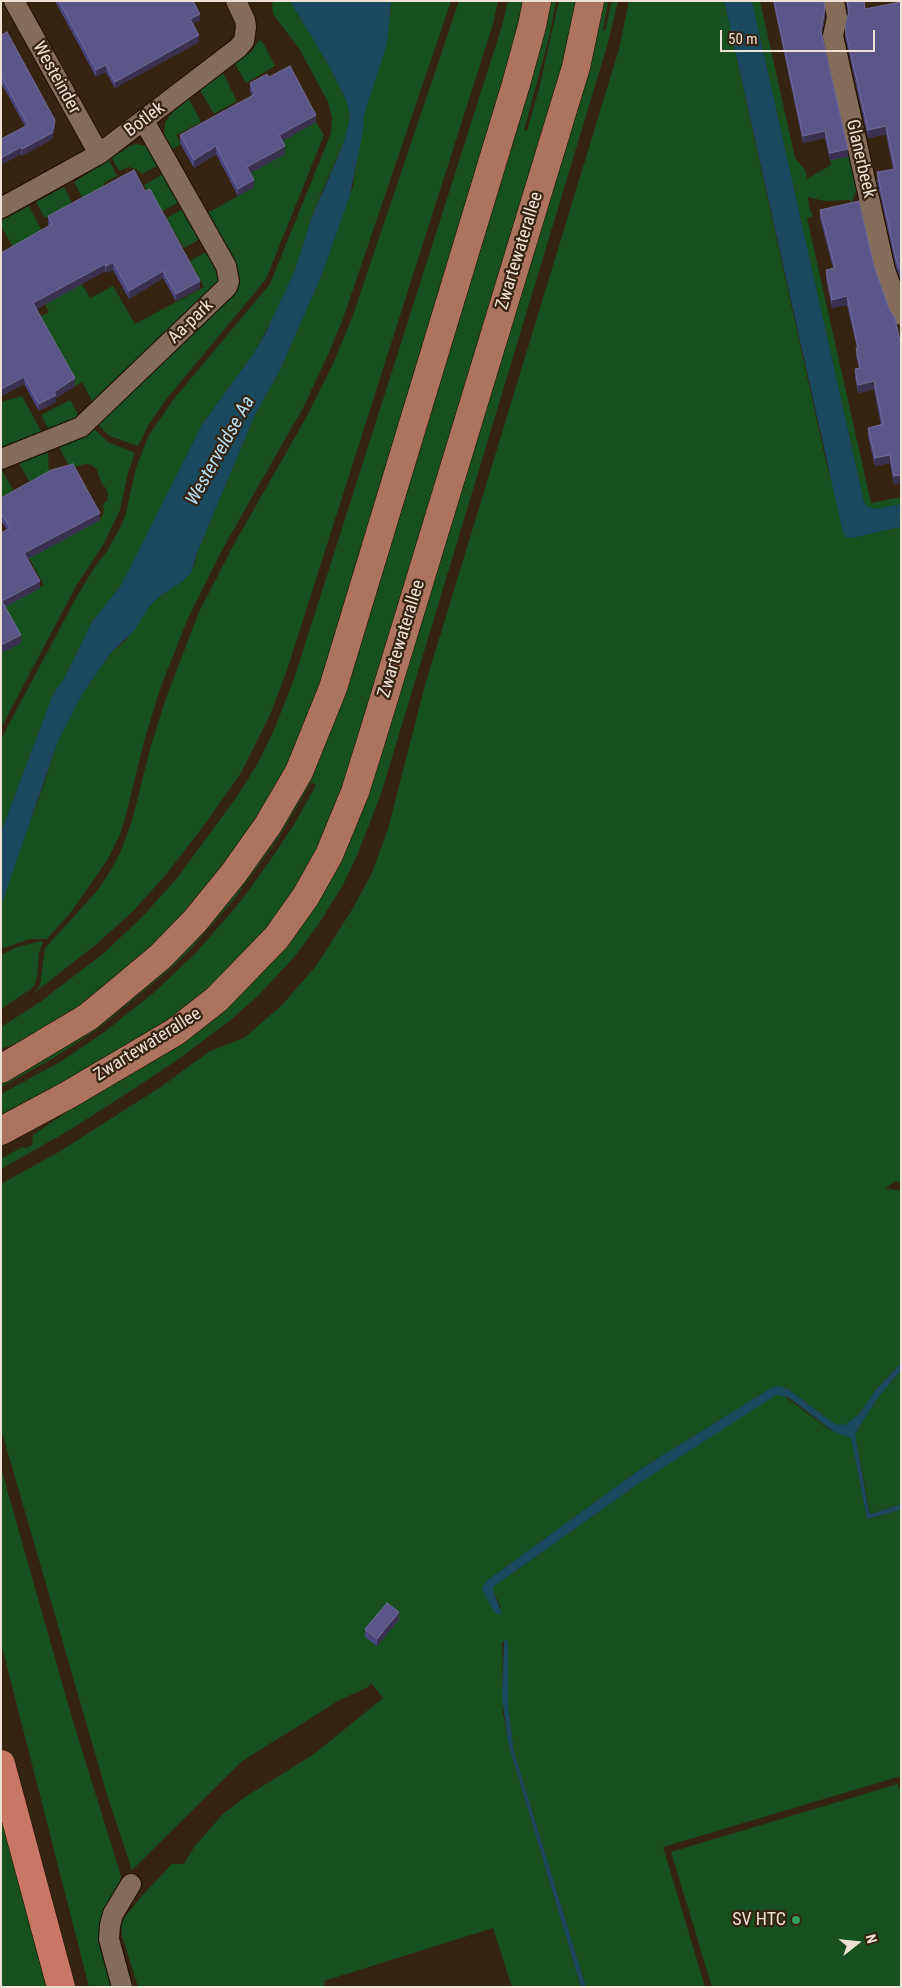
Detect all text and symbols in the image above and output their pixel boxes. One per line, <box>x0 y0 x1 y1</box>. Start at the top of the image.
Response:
scale bar <box>722 20 877 52</box>
text: 50 m <box>728 30 758 48</box>
street label: Westeinder <box>27 38 85 118</box>
street label: Botlek <box>121 98 169 142</box>
street label: Glanerbeek <box>840 118 880 200</box>
street label: Zwartewaterallee <box>492 189 548 313</box>
street label: Aa-park <box>164 295 218 349</box>
water label: Westerveldse Aa <box>182 392 260 510</box>
street label: Zwartewaterallee <box>374 577 430 701</box>
street label: Zwartewaterallee <box>90 1003 206 1087</box>
place label: SV HTC <box>732 1909 786 1931</box>
marker: SV HTC <box>790 1914 802 1926</box>
north arrow <box>832 1918 882 1968</box>
text: N <box>863 1933 880 1945</box>

